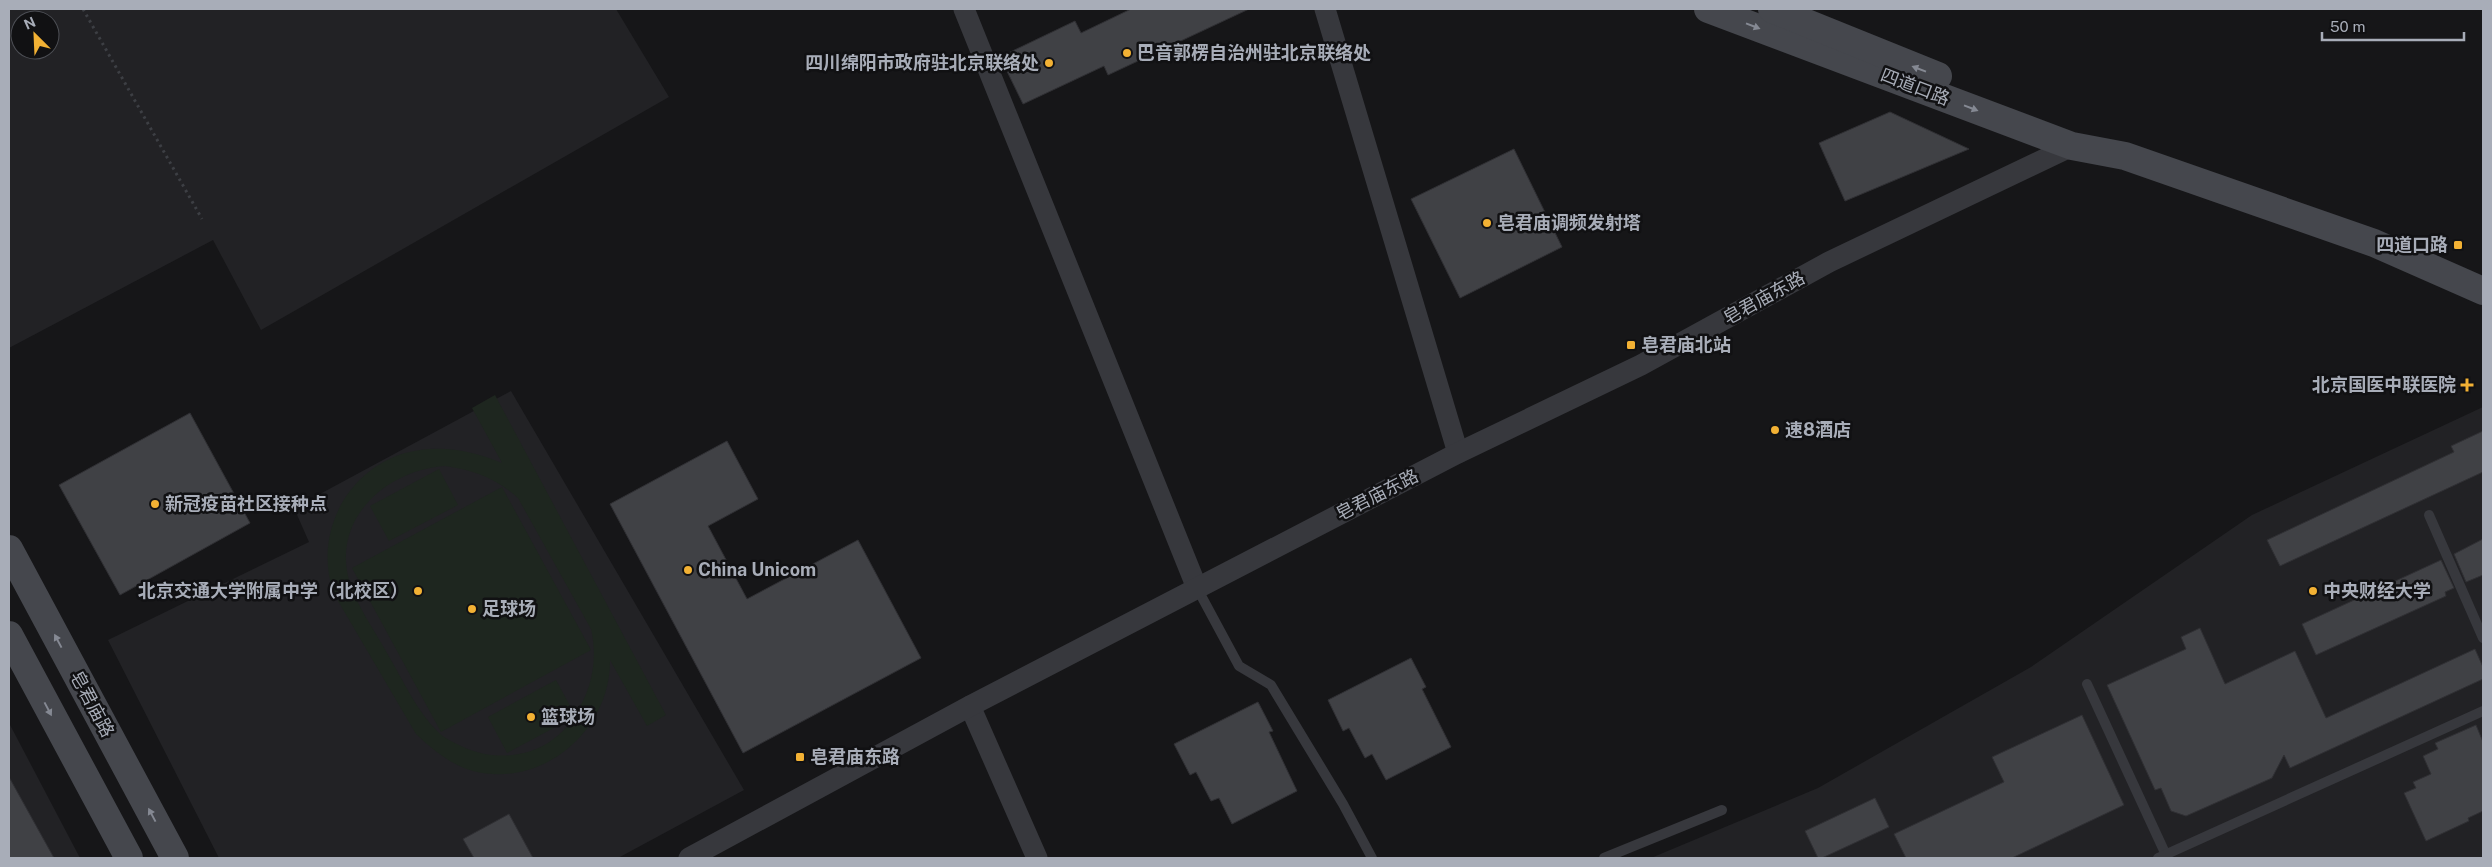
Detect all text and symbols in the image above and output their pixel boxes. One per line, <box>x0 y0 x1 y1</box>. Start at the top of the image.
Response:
north arrow <box>10 10 60 60</box>
scale bar <box>2322 10 2464 42</box>
text: N <box>21 14 38 33</box>
text: 50 m <box>2330 18 2365 35</box>
one-way arrow <box>1746 23 1761 30</box>
place label: 巴音郭楞自治州驻北京联络处 <box>1137 42 1371 63</box>
marker: 巴音郭楞自治州驻北京联络处 <box>1121 47 1133 59</box>
place label: 四川绵阳市政府驻北京联络处 <box>805 52 1039 73</box>
marker: 四川绵阳市政府驻北京联络处 <box>1043 57 1055 69</box>
street label: 四道口路 <box>1878 64 1953 109</box>
one-way arrow <box>1912 65 1927 72</box>
one-way arrow <box>1964 104 1979 112</box>
place label: 皂君庙调频发射塔 <box>1497 212 1641 233</box>
marker: 皂君庙调频发射塔 <box>1481 217 1493 229</box>
place label: 四道口路 <box>2376 234 2448 255</box>
marker: 四道口路 <box>2452 239 2464 251</box>
street label: 皂君庙东路 <box>1719 267 1808 329</box>
place label: 皂君庙北站 <box>1641 334 1731 355</box>
marker: 皂君庙北站 <box>1625 339 1637 351</box>
place label: 北京国医中联医院 <box>2312 374 2456 395</box>
marker: 北京国医中联医院 <box>2460 378 2474 392</box>
place label: 速8酒店 <box>1785 419 1851 440</box>
marker: 速8酒店 <box>1769 424 1781 436</box>
street label: 皂君庙东路 <box>1332 465 1422 524</box>
place label: 新冠疫苗社区接种点 <box>165 493 327 514</box>
marker: 新冠疫苗社区接种点 <box>149 498 161 510</box>
place label: China Unicom <box>698 559 816 580</box>
marker: China Unicom <box>682 564 694 576</box>
place label: 北京交通大学附属中学（北校区） <box>138 580 408 601</box>
place label: 中央财经大学 <box>2323 580 2431 601</box>
marker: 北京交通大学附属中学（北校区） <box>412 585 424 597</box>
marker: 中央财经大学 <box>2307 585 2319 597</box>
place label: 足球场 <box>482 598 536 619</box>
marker: 足球场 <box>466 603 478 615</box>
one-way arrow <box>54 635 63 648</box>
street label: 皂君庙路 <box>66 667 119 740</box>
one-way arrow <box>44 702 53 716</box>
place label: 篮球场 <box>541 706 595 727</box>
marker: 篮球场 <box>525 711 537 723</box>
place label: 皂君庙东路 <box>810 746 900 767</box>
marker: 皂君庙东路 <box>794 751 806 763</box>
one-way arrow <box>148 808 156 823</box>

